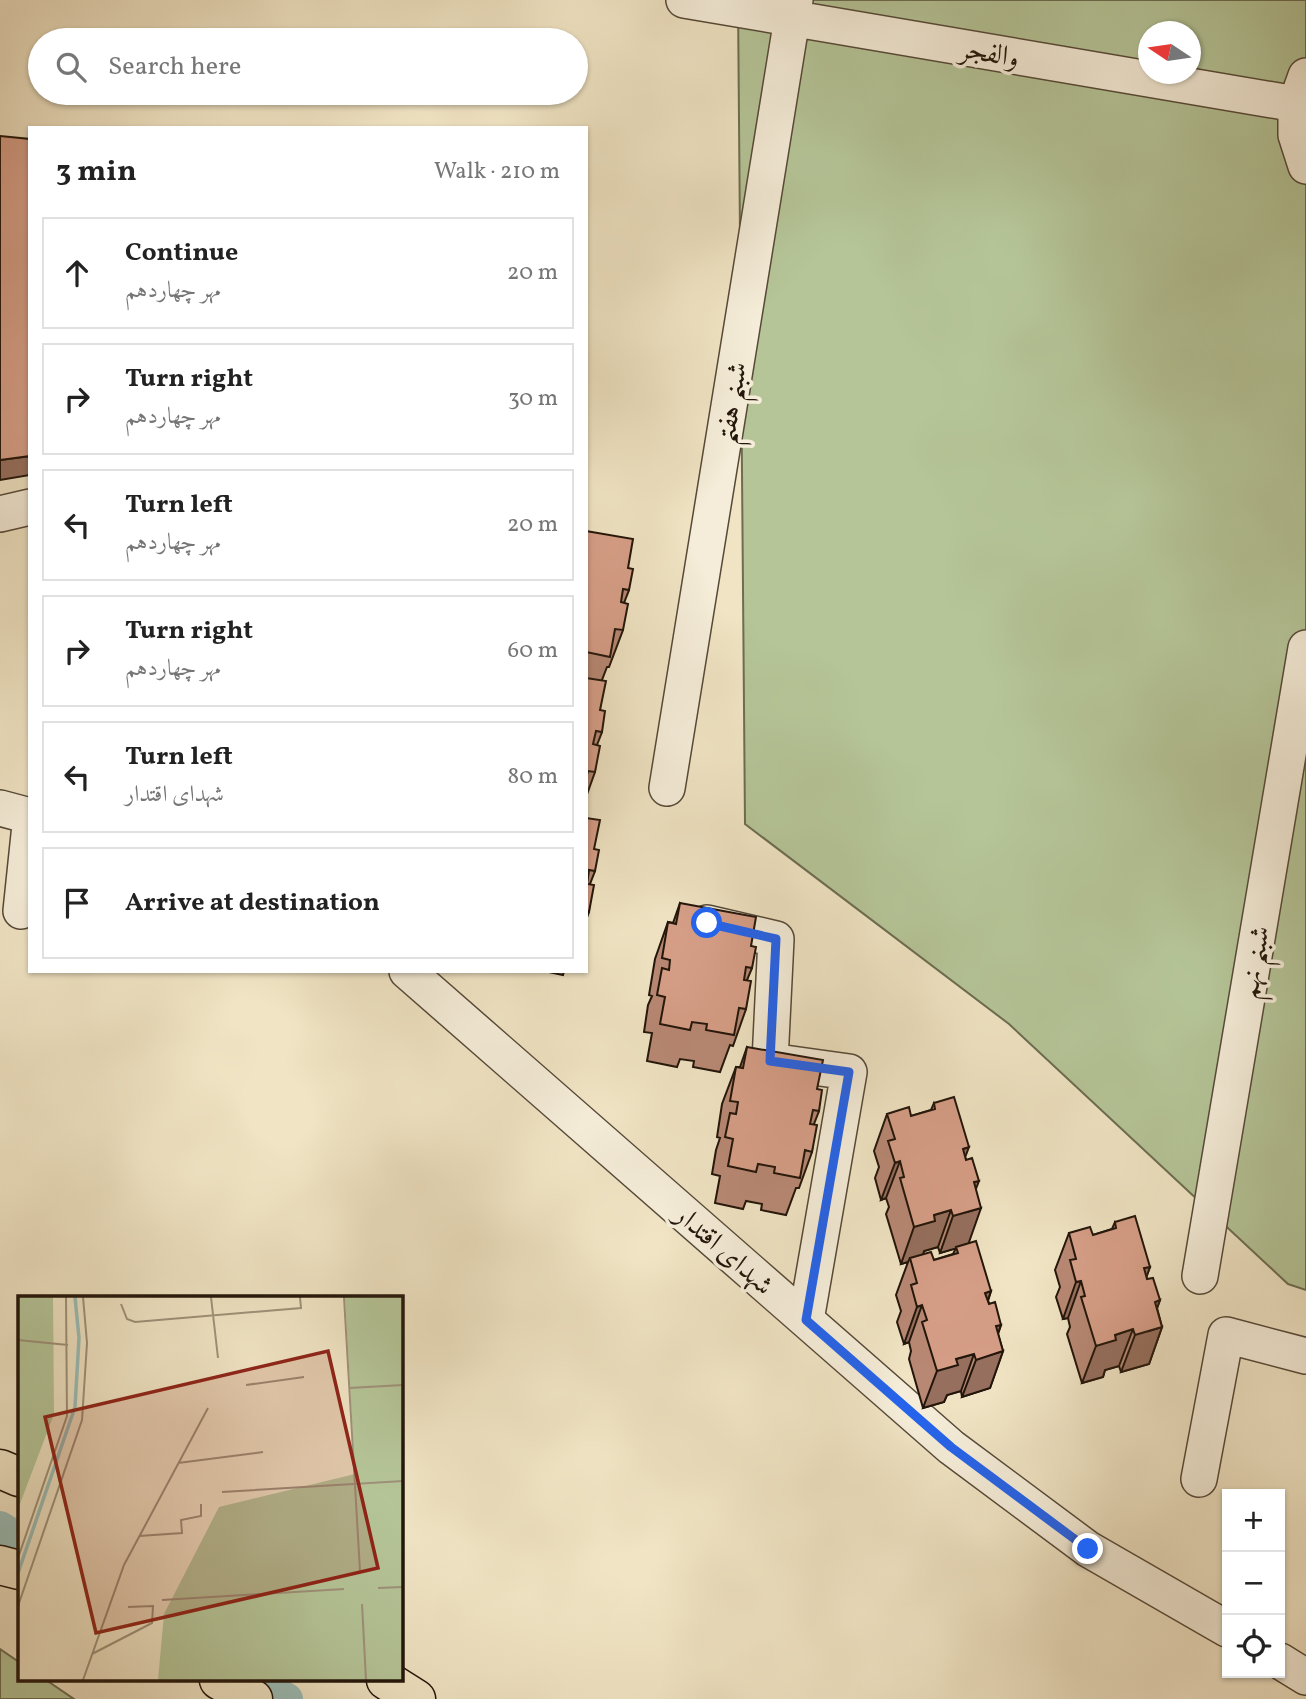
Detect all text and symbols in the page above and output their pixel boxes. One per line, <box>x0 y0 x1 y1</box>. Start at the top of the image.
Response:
north arrow <box>1138 21 1201 84</box>
search box <box>28 28 588 105</box>
street label: والفجر <box>954 30 1022 79</box>
icon: search <box>52 48 90 86</box>
text: Search here <box>108 49 241 85</box>
text: 3 min <box>56 151 137 193</box>
text: Walk · 210 m <box>434 156 560 188</box>
text: Continue <box>125 235 238 271</box>
icon: ahead <box>58 254 96 292</box>
text: 20 m <box>507 257 558 289</box>
text: مهر چهاردهم <box>125 275 221 307</box>
street label: شبنم هفتم <box>707 359 764 448</box>
text: Turn right <box>125 361 253 397</box>
icon: right <box>58 380 96 418</box>
text: 30 m <box>508 383 558 415</box>
text: مهر چهاردهم <box>125 401 221 433</box>
text: Turn left <box>125 487 233 523</box>
icon: left <box>58 506 96 544</box>
text: 20 m <box>507 509 558 541</box>
text: مهر چهاردهم <box>125 527 221 559</box>
text: Turn right <box>125 613 253 649</box>
icon: right <box>58 632 96 670</box>
text: 60 m <box>508 635 558 667</box>
text: مهر چهاردهم <box>125 653 221 685</box>
text: Turn left <box>125 739 233 775</box>
icon: left <box>58 758 96 796</box>
text: 80 m <box>508 761 558 793</box>
text: شهدای اقتدار <box>125 779 224 811</box>
icon: arrive <box>58 884 96 922</box>
text: Arrive at destination <box>125 885 380 921</box>
route start <box>691 907 722 938</box>
street label: شبنم نهم <box>1230 923 1287 1003</box>
street label: شهدای اقتدار <box>663 1195 782 1305</box>
inset map <box>18 1296 402 1682</box>
map controls <box>1222 1489 1285 1678</box>
button: + <box>1222 1489 1285 1552</box>
route end <box>1072 1533 1103 1564</box>
button: − <box>1222 1552 1285 1615</box>
button: locate <box>1222 1615 1285 1678</box>

